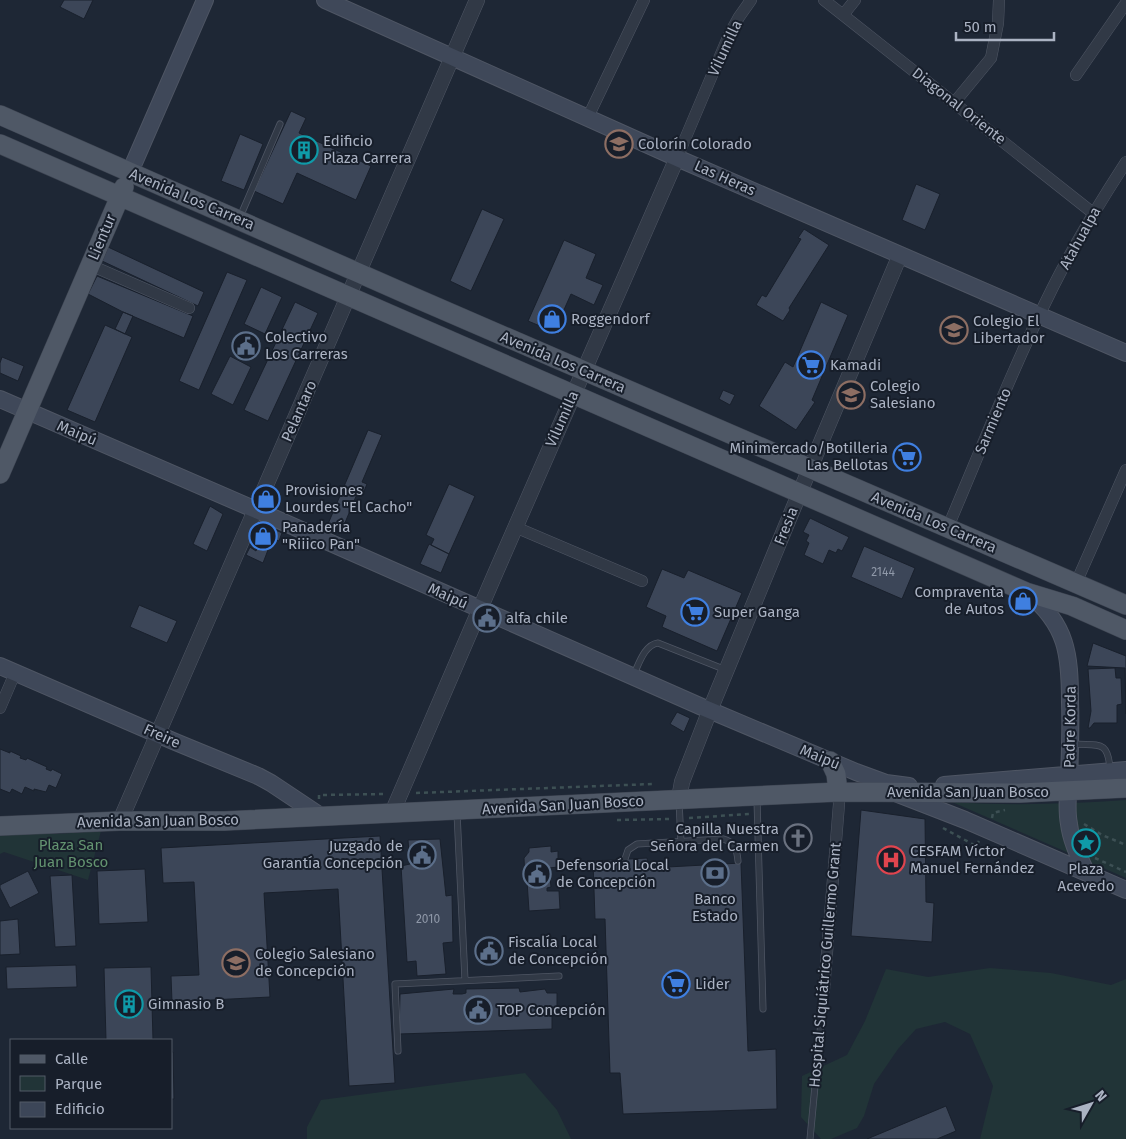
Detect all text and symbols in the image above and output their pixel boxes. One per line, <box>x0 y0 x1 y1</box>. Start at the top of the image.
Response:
scale bar <box>956 10 1054 42</box>
street label: Vilumilla <box>704 17 746 79</box>
text: 50 m <box>964 18 997 36</box>
street label: Diagonal Oriente <box>908 64 1010 148</box>
school or university icon: Colorín Colorado <box>604 129 634 159</box>
place label: Edificio Plaza Carrera <box>323 132 412 167</box>
building icon: Edificio Plaza Carrera <box>289 135 319 165</box>
place label: Colorín Colorado <box>638 135 752 153</box>
street label: Las Heras <box>692 157 758 199</box>
street label: Avenida Los Carrera <box>127 164 257 234</box>
street label: Atahualpa <box>1055 203 1105 273</box>
street label: Lientur <box>84 211 120 263</box>
shop icon: Roggendorf <box>537 304 567 334</box>
place label: Roggendorf <box>571 310 650 328</box>
place label: Colegio El Libertador <box>973 312 1045 347</box>
school or university icon: Colegio El Libertador <box>939 315 969 345</box>
street label: Avenida Los Carrera <box>498 327 628 397</box>
place label: Colectivo Los Carreras <box>265 328 348 363</box>
public building icon: Colectivo Los Carreras <box>231 331 261 361</box>
supermarket icon: Kamadi <box>796 350 826 380</box>
place label: Kamadi <box>830 356 881 374</box>
place label: Colegio Salesiano <box>870 377 936 412</box>
street label: Pelantaro <box>278 378 320 444</box>
school or university icon: Colegio Salesiano <box>836 380 866 410</box>
street label: Sarmiento <box>971 385 1015 457</box>
street label: Vilumilla <box>542 388 582 450</box>
street label: Maipú <box>54 417 100 449</box>
place label: Minimercado/Botilleria Las Bellotas <box>729 439 888 474</box>
supermarket icon: Minimercado/Botilleria Las Bellotas <box>892 442 922 472</box>
place label: Provisiones Lourdes "El Cacho" <box>285 481 412 516</box>
shop icon: Provisiones Lourdes "El Cacho" <box>251 484 281 514</box>
street label: Avenida Los Carrera <box>869 487 999 557</box>
street label: Fresia <box>770 504 802 548</box>
place label: Panadería "Riiico Pan" <box>282 518 360 553</box>
shop icon: Panadería "Riiico Pan" <box>248 521 278 551</box>
house number: 2144 <box>871 565 895 579</box>
street label: Maipú <box>425 579 471 613</box>
place label: Compraventa de Autos <box>914 583 1004 618</box>
shop icon: Compraventa de Autos <box>1008 586 1038 616</box>
supermarket icon: Super Ganga <box>680 597 710 627</box>
public building icon: alfa chile <box>472 603 502 633</box>
place label: Super Ganga <box>714 603 800 621</box>
place label: alfa chile <box>506 609 568 627</box>
street label: Padre Korda <box>1060 686 1080 768</box>
street label: Freire <box>141 720 183 752</box>
street label: Maipú <box>797 741 843 773</box>
street label: Avenida San Juan Bosco <box>887 783 1049 801</box>
street label: Avenida San Juan Bosco <box>482 792 644 818</box>
street label: Avenida San Juan Bosco <box>77 811 239 831</box>
place label: Capilla Nuestra Señora del Carmen <box>650 820 779 855</box>
church icon: Capilla Nuestra Señora del Carmen <box>783 823 813 853</box>
place icon: Plaza Acevedo <box>1071 828 1101 858</box>
park label: Plaza San Juan Bosco <box>34 836 108 871</box>
place label: Juzgado de Garantía Concepción <box>263 837 403 872</box>
public building icon: Juzgado de Garantía Concepción <box>407 840 437 870</box>
street label: Hospital Siquiátrico Guillermo Grant <box>805 841 845 1088</box>
place label: CESFAM Víctor Manuel Fernández <box>910 842 1034 877</box>
hospital icon: CESFAM Víctor Manuel Fernández <box>876 845 906 875</box>
place label: Defensoría Local de Concepción <box>556 856 669 891</box>
bank icon: Banco Estado <box>700 858 730 888</box>
public building icon: Defensoría Local de Concepción <box>522 859 552 889</box>
place label: Plaza Acevedo <box>1058 860 1114 895</box>
place label: Banco Estado <box>692 890 738 925</box>
house number: 2010 <box>416 912 440 926</box>
place label: Fiscalía Local de Concepción <box>508 933 608 968</box>
public building icon: Fiscalía Local de Concepción <box>474 936 504 966</box>
place label: Colegio Salesiano de Concepción <box>255 945 375 980</box>
school or university icon: Colegio Salesiano de Concepción <box>221 948 251 978</box>
supermarket icon: Lider <box>661 969 691 999</box>
place label: Lider <box>695 975 730 993</box>
building icon: Gimnasio B <box>114 989 144 1019</box>
place label: Gimnasio B <box>148 995 224 1013</box>
public building icon: TOP Concepción <box>463 995 493 1025</box>
place label: TOP Concepción <box>497 1001 606 1019</box>
legend <box>10 1039 172 1129</box>
text: Calle <box>55 1050 88 1068</box>
text: Parque <box>55 1075 102 1093</box>
north arrow <box>1066 1079 1116 1129</box>
text: N <box>1091 1087 1110 1105</box>
text: Edificio <box>55 1100 105 1118</box>

